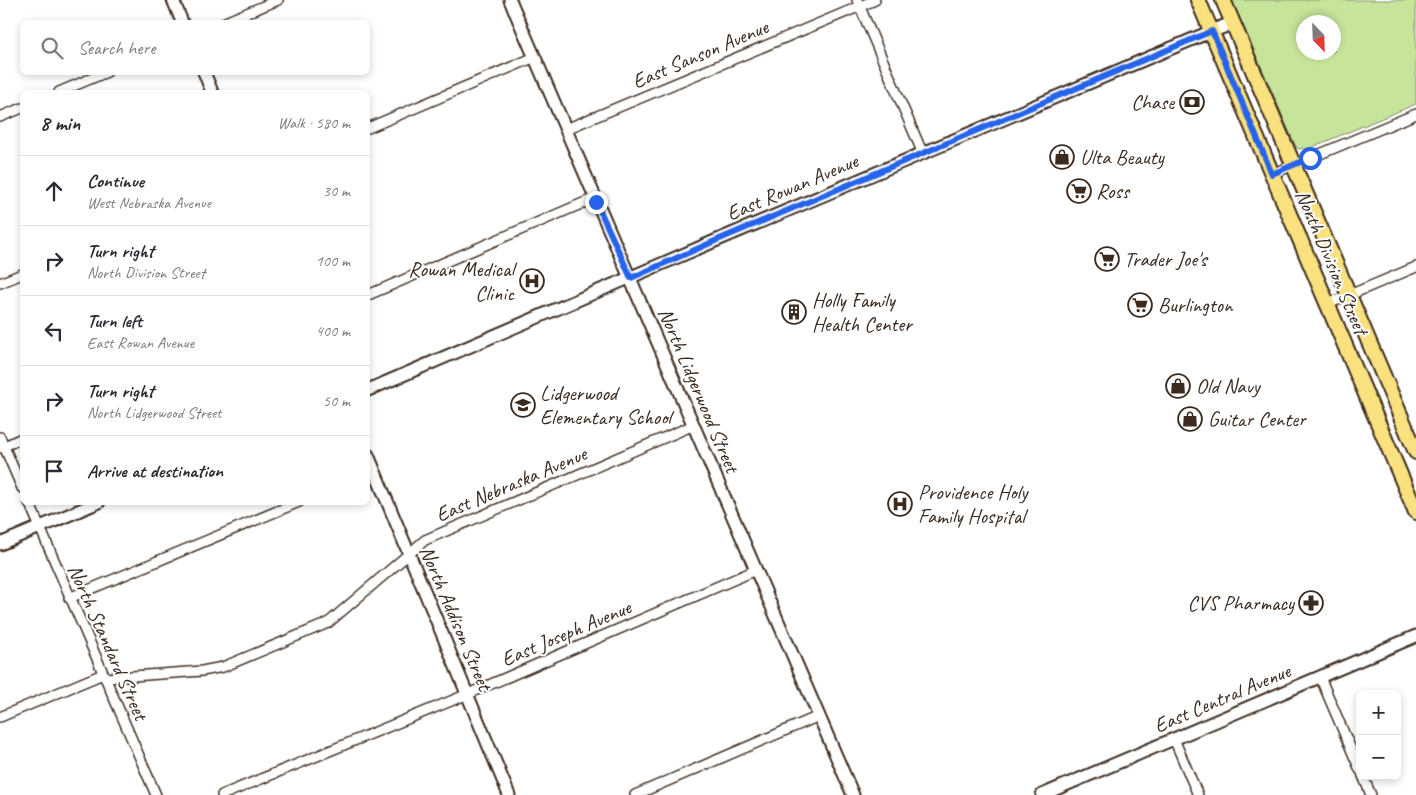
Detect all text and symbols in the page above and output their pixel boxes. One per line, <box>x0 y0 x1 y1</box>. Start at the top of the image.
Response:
street label: East Sanson Avenue <box>628 13 773 94</box>
north arrow <box>1296 15 1341 60</box>
search box <box>20 20 370 75</box>
icon: search <box>38 34 66 62</box>
text: Search here <box>78 36 155 60</box>
place label: Chase <box>1131 89 1175 115</box>
bank icon: Chase <box>1179 89 1205 115</box>
text: 8 min <box>40 110 80 136</box>
text: Walk · 580 m <box>278 113 350 133</box>
shop icon: Ulta Beauty <box>1049 144 1075 170</box>
place label: Ulta Beauty <box>1080 144 1166 170</box>
street label: East Rowan Avenue <box>722 147 863 226</box>
route start <box>1299 147 1322 170</box>
text: Continue <box>87 169 144 193</box>
icon: ahead <box>40 177 68 205</box>
supermarket icon: Ross <box>1066 178 1092 204</box>
place label: Ross <box>1096 178 1131 204</box>
text: 30 m <box>323 181 350 201</box>
street label: North Division Street <box>1290 186 1375 341</box>
route end <box>585 191 608 214</box>
text: West Nebraska Avenue <box>87 193 211 213</box>
text: Turn right <box>87 239 154 263</box>
supermarket icon: Trader Joe's <box>1094 246 1120 272</box>
place label: Trader Joe's <box>1124 246 1208 272</box>
icon: right <box>40 247 68 275</box>
text: 100 m <box>316 251 350 271</box>
place label: Rowan Medical Clinic <box>408 256 517 306</box>
text: North Division Street <box>87 263 205 283</box>
hospital icon: Rowan Medical Clinic <box>519 268 545 294</box>
place label: Holly Family Health Center <box>812 287 913 337</box>
supermarket icon: Burlington <box>1127 292 1153 318</box>
place label: Burlington <box>1158 292 1234 318</box>
building icon: Holly Family Health Center <box>781 299 807 325</box>
street label: North Lidgerwood Street <box>653 304 746 478</box>
text: Turn left <box>87 309 142 333</box>
icon: left <box>40 317 68 345</box>
text: 400 m <box>316 321 350 341</box>
text: East Rowan Avenue <box>87 333 194 353</box>
shop icon: Old Navy <box>1165 373 1191 399</box>
place label: Old Navy <box>1196 373 1261 399</box>
text: Turn right <box>87 379 154 403</box>
place label: Lidgerwood Elementary School <box>540 380 675 430</box>
icon: right <box>40 387 68 415</box>
text: 50 m <box>323 391 350 411</box>
school or university icon: Lidgerwood Elementary School <box>510 392 536 418</box>
text: North Lidgerwood Street <box>87 403 221 423</box>
shop icon: Guitar Center <box>1177 406 1203 432</box>
place label: Guitar Center <box>1208 406 1307 432</box>
street label: East Nebraska Avenue <box>432 440 592 528</box>
icon: arrive <box>40 457 68 485</box>
text: Arrive at destination <box>87 459 223 483</box>
place label: Providence Holy Family Hospital <box>918 479 1029 529</box>
hospital icon: Providence Holy Family Hospital <box>887 491 913 517</box>
street label: North Addison Street <box>414 542 499 696</box>
street label: North Standard Street <box>62 560 155 726</box>
place label: CVS Pharmacy <box>1187 590 1296 616</box>
pharmacy icon: CVS Pharmacy <box>1298 590 1324 616</box>
street label: East Joseph Avenue <box>497 594 636 672</box>
street label: East Central Avenue <box>1150 657 1295 738</box>
map controls <box>1356 690 1401 780</box>
button: + <box>1356 690 1401 735</box>
button: − <box>1356 735 1401 780</box>

